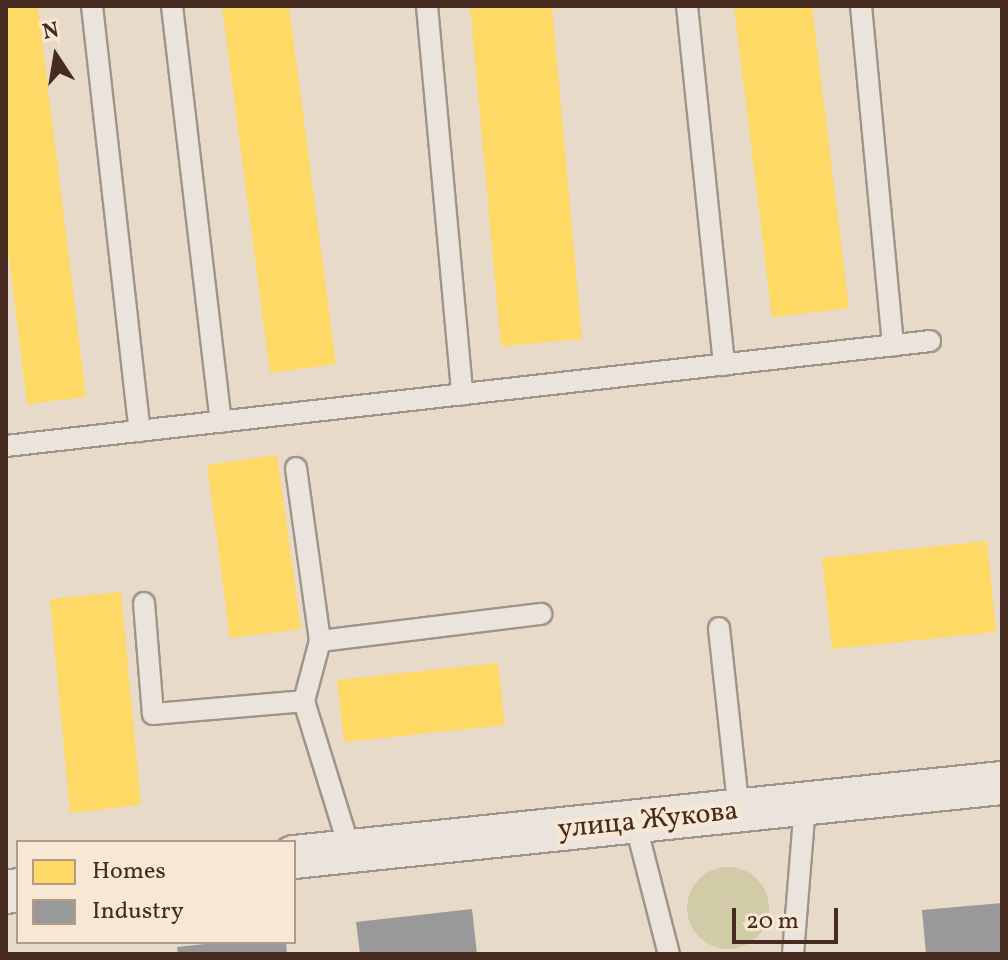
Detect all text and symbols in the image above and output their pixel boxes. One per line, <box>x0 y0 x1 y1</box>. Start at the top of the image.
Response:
text: N <box>40 15 62 49</box>
north arrow <box>16 16 96 96</box>
street label: улица Жукова <box>556 795 740 847</box>
legend <box>16 840 296 944</box>
text: Homes <box>92 855 166 889</box>
scale bar <box>736 892 842 942</box>
text: Industry <box>92 895 184 929</box>
text: 20 m <box>746 905 799 939</box>

